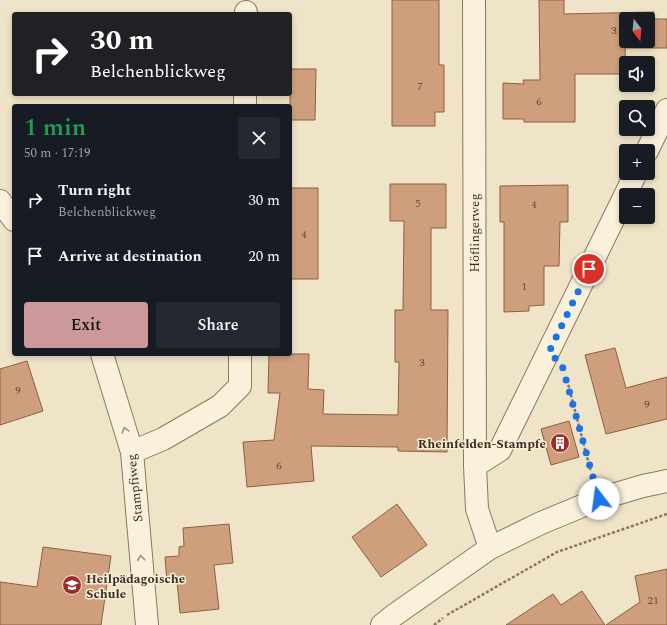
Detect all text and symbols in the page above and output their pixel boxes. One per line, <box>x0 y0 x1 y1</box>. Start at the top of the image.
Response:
north arrow <box>619 12 655 48</box>
map controls <box>619 12 655 224</box>
text: 30 m <box>90 19 154 62</box>
house number: 3 <box>611 22 617 39</box>
icon: right <box>24 28 76 80</box>
button: sound <box>619 56 655 92</box>
text: Belchenblickweg <box>90 58 226 85</box>
house number: 7 <box>417 78 423 95</box>
house number: 6 <box>536 93 542 110</box>
button: search <box>619 100 655 136</box>
text: 1 min <box>24 110 86 146</box>
button: close <box>238 117 280 159</box>
text: 50 m · 17:19 <box>24 143 90 163</box>
button: + <box>619 144 655 180</box>
text: Turn right <box>58 179 131 202</box>
button: − <box>619 188 655 224</box>
icon: right <box>24 189 46 211</box>
text: 30 m <box>248 189 280 212</box>
street label: Höflingerweg <box>465 194 485 273</box>
house number: 5 <box>415 195 421 212</box>
house number: 4 <box>531 196 537 213</box>
text: Belchenblickweg <box>58 202 156 222</box>
house number: 4 <box>301 226 307 243</box>
icon: arrive <box>24 245 46 267</box>
text: Arrive at destination <box>58 245 202 268</box>
text: 20 m <box>248 245 280 268</box>
pin <box>572 252 606 286</box>
icon: arrive <box>578 258 600 280</box>
house number: 1 <box>521 278 527 295</box>
button: Exit <box>24 302 148 348</box>
button: Share <box>156 302 280 348</box>
house number: 3 <box>419 354 425 371</box>
house number: 9 <box>15 382 21 399</box>
house number: 9 <box>644 396 650 413</box>
one-way arrow <box>121 426 130 433</box>
building icon: Rheinfelden-Stampfe <box>549 432 571 454</box>
place label: Rheinfelden-Stampfe <box>418 434 546 454</box>
street label: Stampfiweg <box>121 453 149 523</box>
house number: 6 <box>276 457 282 474</box>
position arrow <box>578 478 620 520</box>
one-way arrow <box>137 555 146 561</box>
place label: Heilpädagoische Schule <box>86 569 185 604</box>
school or university icon: Heilpädagoische Schule <box>61 574 83 596</box>
house number: 21 <box>648 592 659 609</box>

